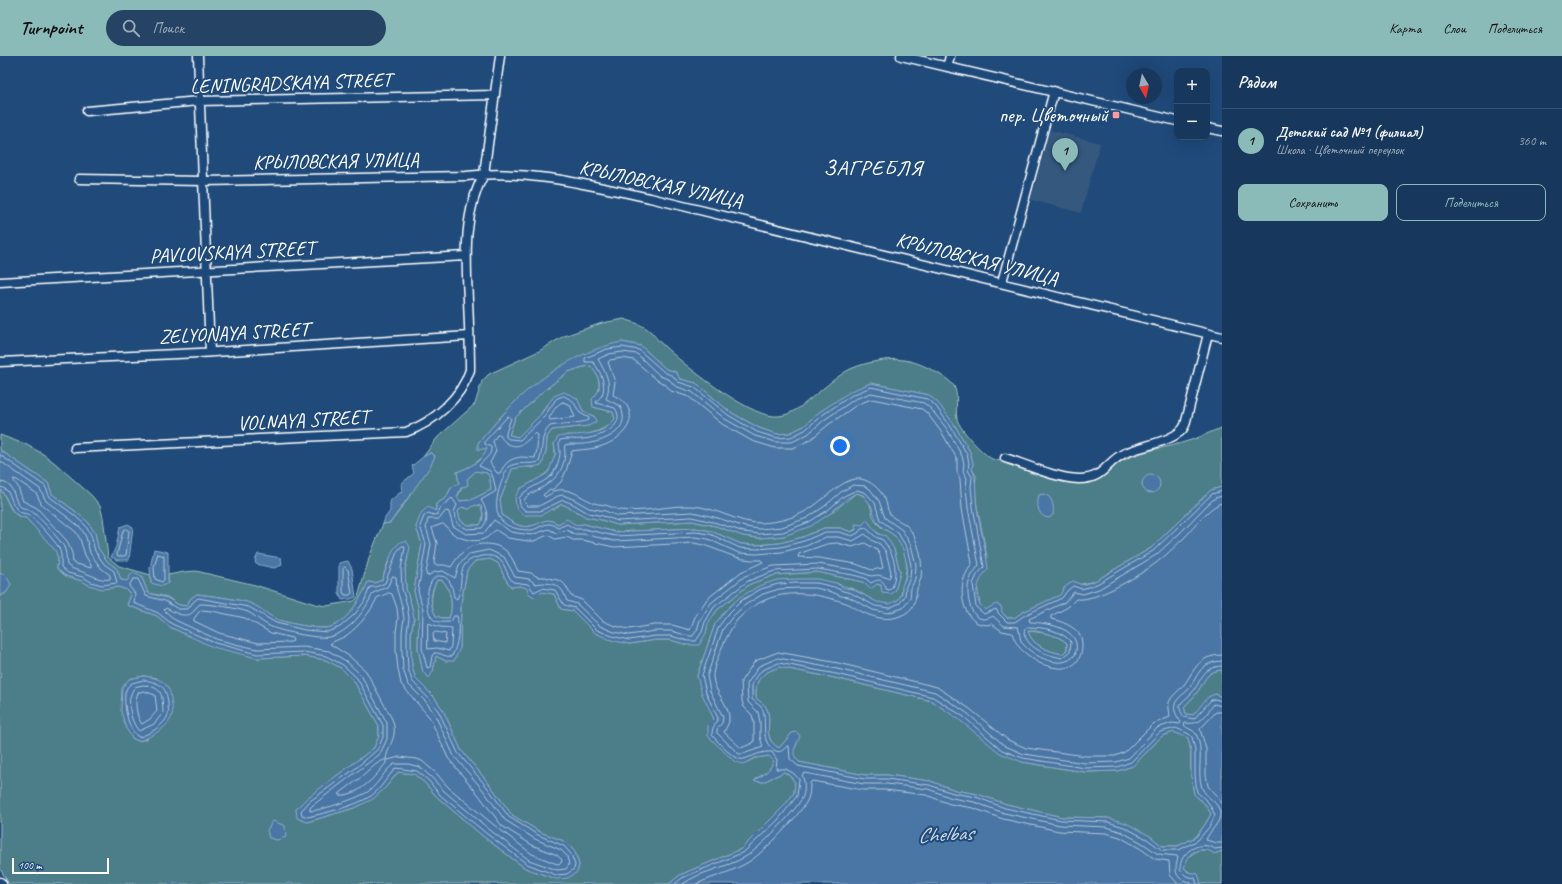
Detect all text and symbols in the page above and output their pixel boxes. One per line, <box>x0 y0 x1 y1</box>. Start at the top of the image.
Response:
search box <box>106 10 386 46</box>
text: Turnpoint <box>20 16 82 40</box>
icon: search <box>120 17 142 39</box>
text: Поиск <box>152 19 184 38</box>
text: Карта <box>1389 20 1421 37</box>
text: Слои <box>1443 20 1466 37</box>
text: Поделиться <box>1488 20 1542 37</box>
street label: LENINGRADSKAYA STREET <box>190 67 396 99</box>
north arrow <box>1126 68 1162 104</box>
map controls <box>1174 68 1210 140</box>
button: + <box>1174 68 1210 104</box>
text: Рядом <box>1238 72 1276 93</box>
place label: пер. Цветочный <box>999 103 1110 128</box>
button: − <box>1174 104 1210 140</box>
marker: пер. Цветочный <box>1111 110 1121 120</box>
text: Детский сад №1 (филиал) <box>1276 123 1423 142</box>
text: 1 <box>1248 133 1254 149</box>
text: 360 m <box>1518 133 1546 149</box>
pin: 1 <box>1052 138 1078 171</box>
text: Школа · Цветочный переулок <box>1276 142 1403 158</box>
street label: КРЫЛОВСКАЯ УЛИЦА <box>253 147 420 175</box>
district label: ЗАГРЕБЛЯ <box>823 154 926 182</box>
street label: КРЫЛОВСКАЯ УЛИЦА <box>577 155 746 214</box>
button: Сохранить <box>1238 184 1388 221</box>
button: Поделиться <box>1396 184 1546 221</box>
street label: КРЫЛОВСКАЯ УЛИЦА <box>893 227 1061 291</box>
street label: PAVLOVSKAYA STREET <box>149 235 320 269</box>
street label: ZELYONAYA STREET <box>158 316 314 349</box>
street label: VOLNAYA STREET <box>237 404 374 436</box>
your location <box>830 436 850 456</box>
water label: Chelbas <box>917 819 977 848</box>
scale bar <box>12 856 109 875</box>
text: 100 m <box>18 858 42 872</box>

